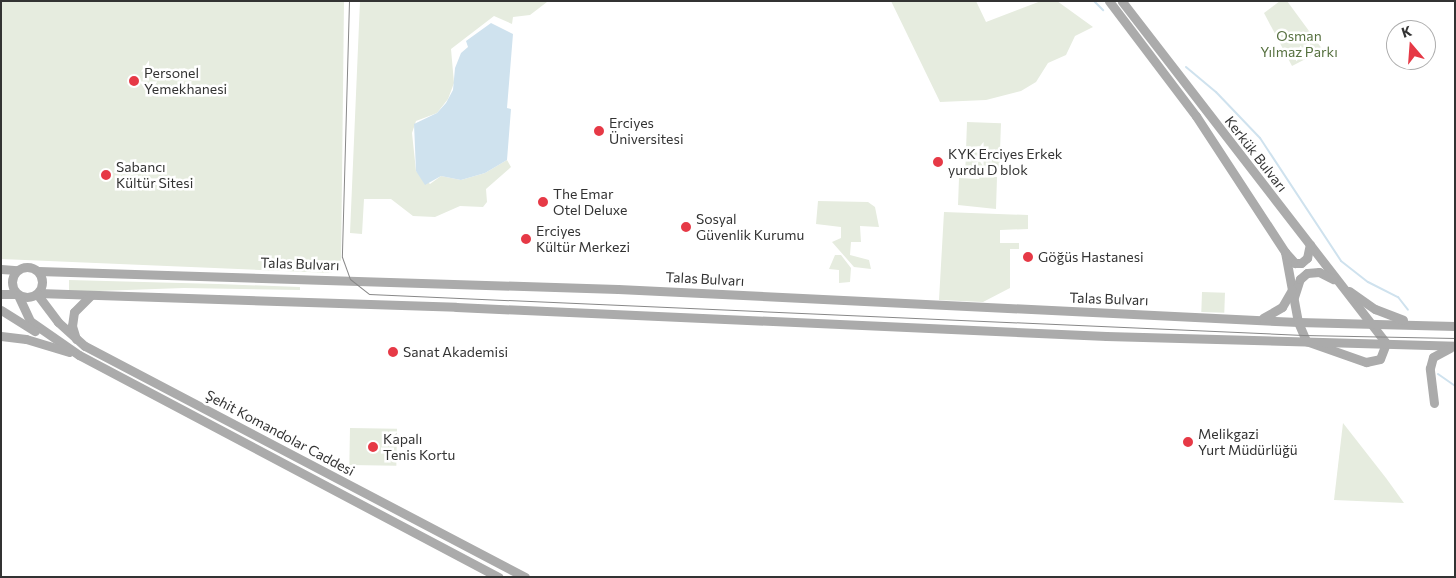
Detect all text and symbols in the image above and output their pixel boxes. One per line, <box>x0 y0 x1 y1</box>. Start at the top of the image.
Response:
north arrow <box>1386 20 1436 70</box>
text: K <box>1399 22 1414 41</box>
park label: Osman Yılmaz Parkı <box>1260 28 1338 60</box>
place label: Personel Yemekhanesi <box>144 65 227 98</box>
marker: Personel Yemekhanesi <box>128 75 140 87</box>
street label: Kerkük Bulvarı <box>1221 113 1291 195</box>
place label: Erciyes Üniversitesi <box>609 115 683 148</box>
marker: Erciyes Üniversitesi <box>593 125 605 137</box>
place label: KYK Erciyes Erkek yurdu D blok <box>948 146 1062 178</box>
marker: KYK Erciyes Erkek yurdu D blok <box>932 156 944 168</box>
place label: Sabancı Kültür Sitesi <box>116 159 193 192</box>
marker: Sabancı Kültür Sitesi <box>100 169 112 181</box>
place label: The Emar Otel Deluxe <box>553 186 627 218</box>
marker: The Emar Otel Deluxe <box>537 196 549 208</box>
place label: Sosyal Güvenlik Kurumu <box>696 211 804 243</box>
marker: Sosyal Güvenlik Kurumu <box>680 221 692 233</box>
place label: Erciyes Kültür Merkezi <box>536 223 630 256</box>
marker: Erciyes Kültür Merkezi <box>520 233 532 245</box>
place label: Göğüs Hastanesi <box>1038 249 1144 265</box>
marker: Göğüs Hastanesi <box>1022 251 1034 263</box>
street label: Talas Bulvarı <box>260 254 340 274</box>
street label: Talas Bulvarı <box>665 269 745 289</box>
street label: Talas Bulvarı <box>1069 289 1149 309</box>
place label: Sanat Akademisi <box>403 344 508 360</box>
marker: Sanat Akademisi <box>387 346 399 358</box>
street label: Şehit Komandolar Caddesi <box>203 387 357 479</box>
place label: Melikgazi Yurt Müdürlüğü <box>1198 426 1298 458</box>
place label: Kapalı Tenis Kortu <box>383 431 455 464</box>
marker: Melikgazi Yurt Müdürlüğü <box>1182 436 1194 448</box>
marker: Kapalı Tenis Kortu <box>367 441 379 453</box>

